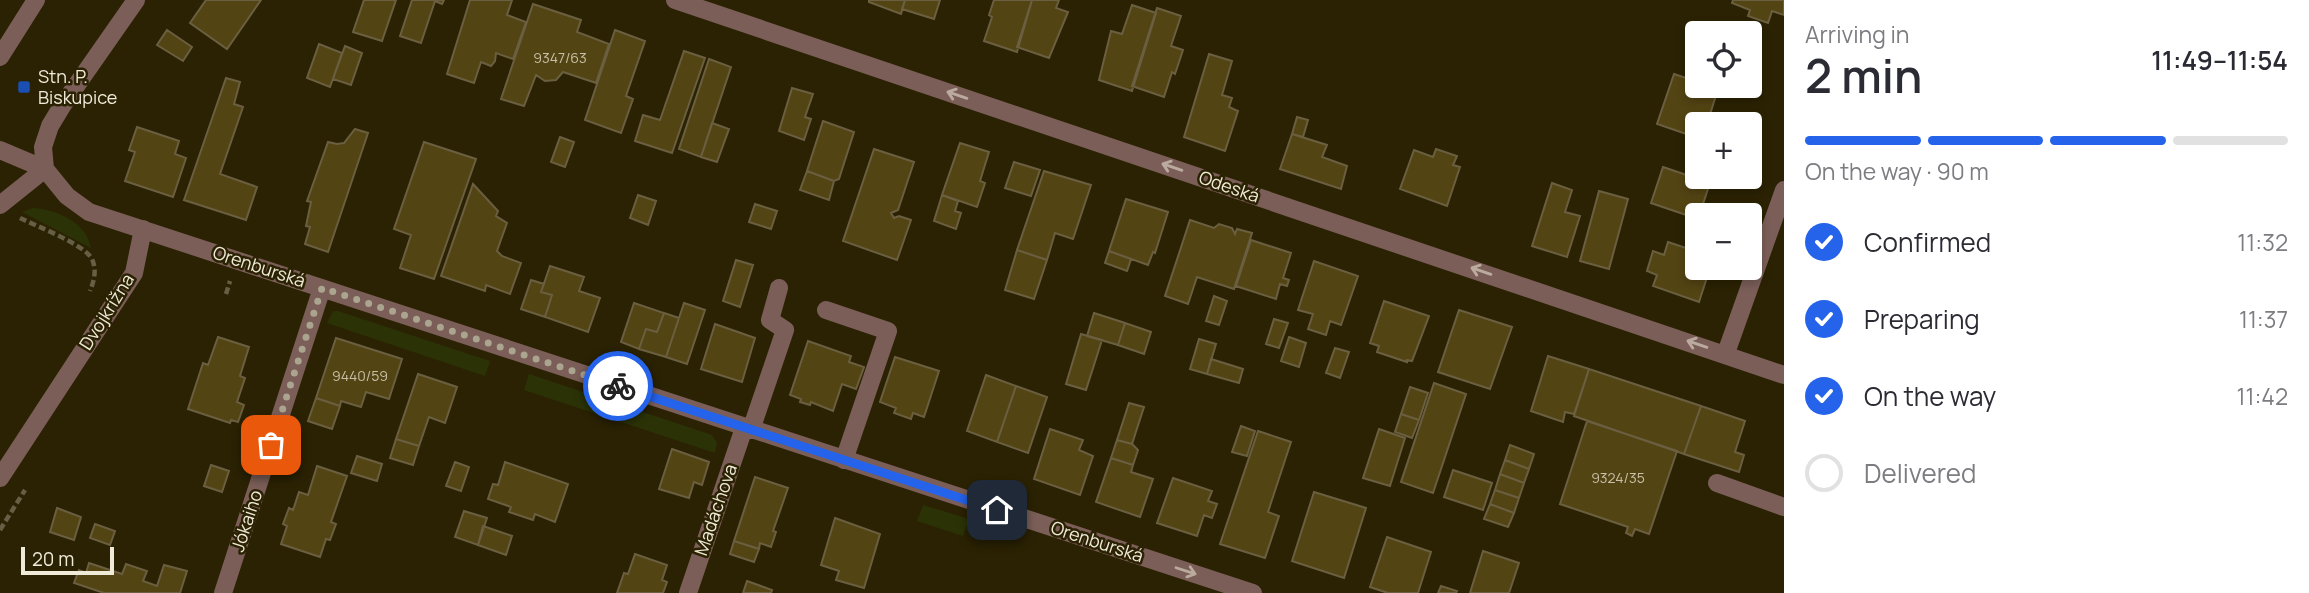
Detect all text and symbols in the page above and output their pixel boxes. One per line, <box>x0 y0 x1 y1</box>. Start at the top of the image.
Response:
text: Arriving in <box>1805 18 1910 50</box>
map controls <box>1685 21 1762 280</box>
button: locate <box>1685 21 1762 98</box>
text: 11:49–11:54 <box>2151 42 2288 78</box>
text: 2 min <box>1805 44 1922 107</box>
house number: 9347/63 <box>533 48 587 67</box>
place label: Stn. P. Biskupice <box>38 64 117 109</box>
marker: Stn. P. Biskupice <box>16 79 32 95</box>
one-way arrow <box>946 88 968 100</box>
button: + <box>1685 112 1762 189</box>
text: On the way · 90 m <box>1805 155 1989 187</box>
one-way arrow <box>1162 160 1184 173</box>
street label: Odeská <box>1196 165 1263 208</box>
button: − <box>1685 203 1762 280</box>
icon: check <box>1805 223 1843 261</box>
text: Confirmed <box>1864 224 1991 260</box>
text: 11:32 <box>2237 226 2288 258</box>
street label: Orenburská <box>210 240 309 292</box>
one-way arrow <box>1470 264 1492 276</box>
street label: Dvojkrížna <box>73 269 139 354</box>
icon: check <box>1805 300 1843 338</box>
text: Preparing <box>1864 301 1980 337</box>
text: 11:37 <box>2239 303 2288 335</box>
one-way arrow <box>1686 337 1708 349</box>
courier <box>583 351 653 421</box>
house number: 9440/59 <box>332 366 388 385</box>
icon: bike <box>599 367 637 405</box>
icon: check <box>1805 377 1843 415</box>
text: On the way <box>1864 378 1996 414</box>
text: 11:42 <box>2237 380 2288 412</box>
pin <box>241 415 301 475</box>
icon: bag <box>252 426 290 464</box>
text: Delivered <box>1864 455 1976 491</box>
street label: Madáchova <box>688 461 742 559</box>
house number: 9324/35 <box>1591 468 1645 487</box>
pin <box>967 480 1027 540</box>
street label: Jókaiho <box>225 487 267 555</box>
icon: home <box>978 491 1016 529</box>
street label: Orenburská <box>1048 515 1147 567</box>
scale bar <box>21 544 114 576</box>
text: 20 m <box>32 546 74 572</box>
one-way arrow <box>1174 566 1196 579</box>

